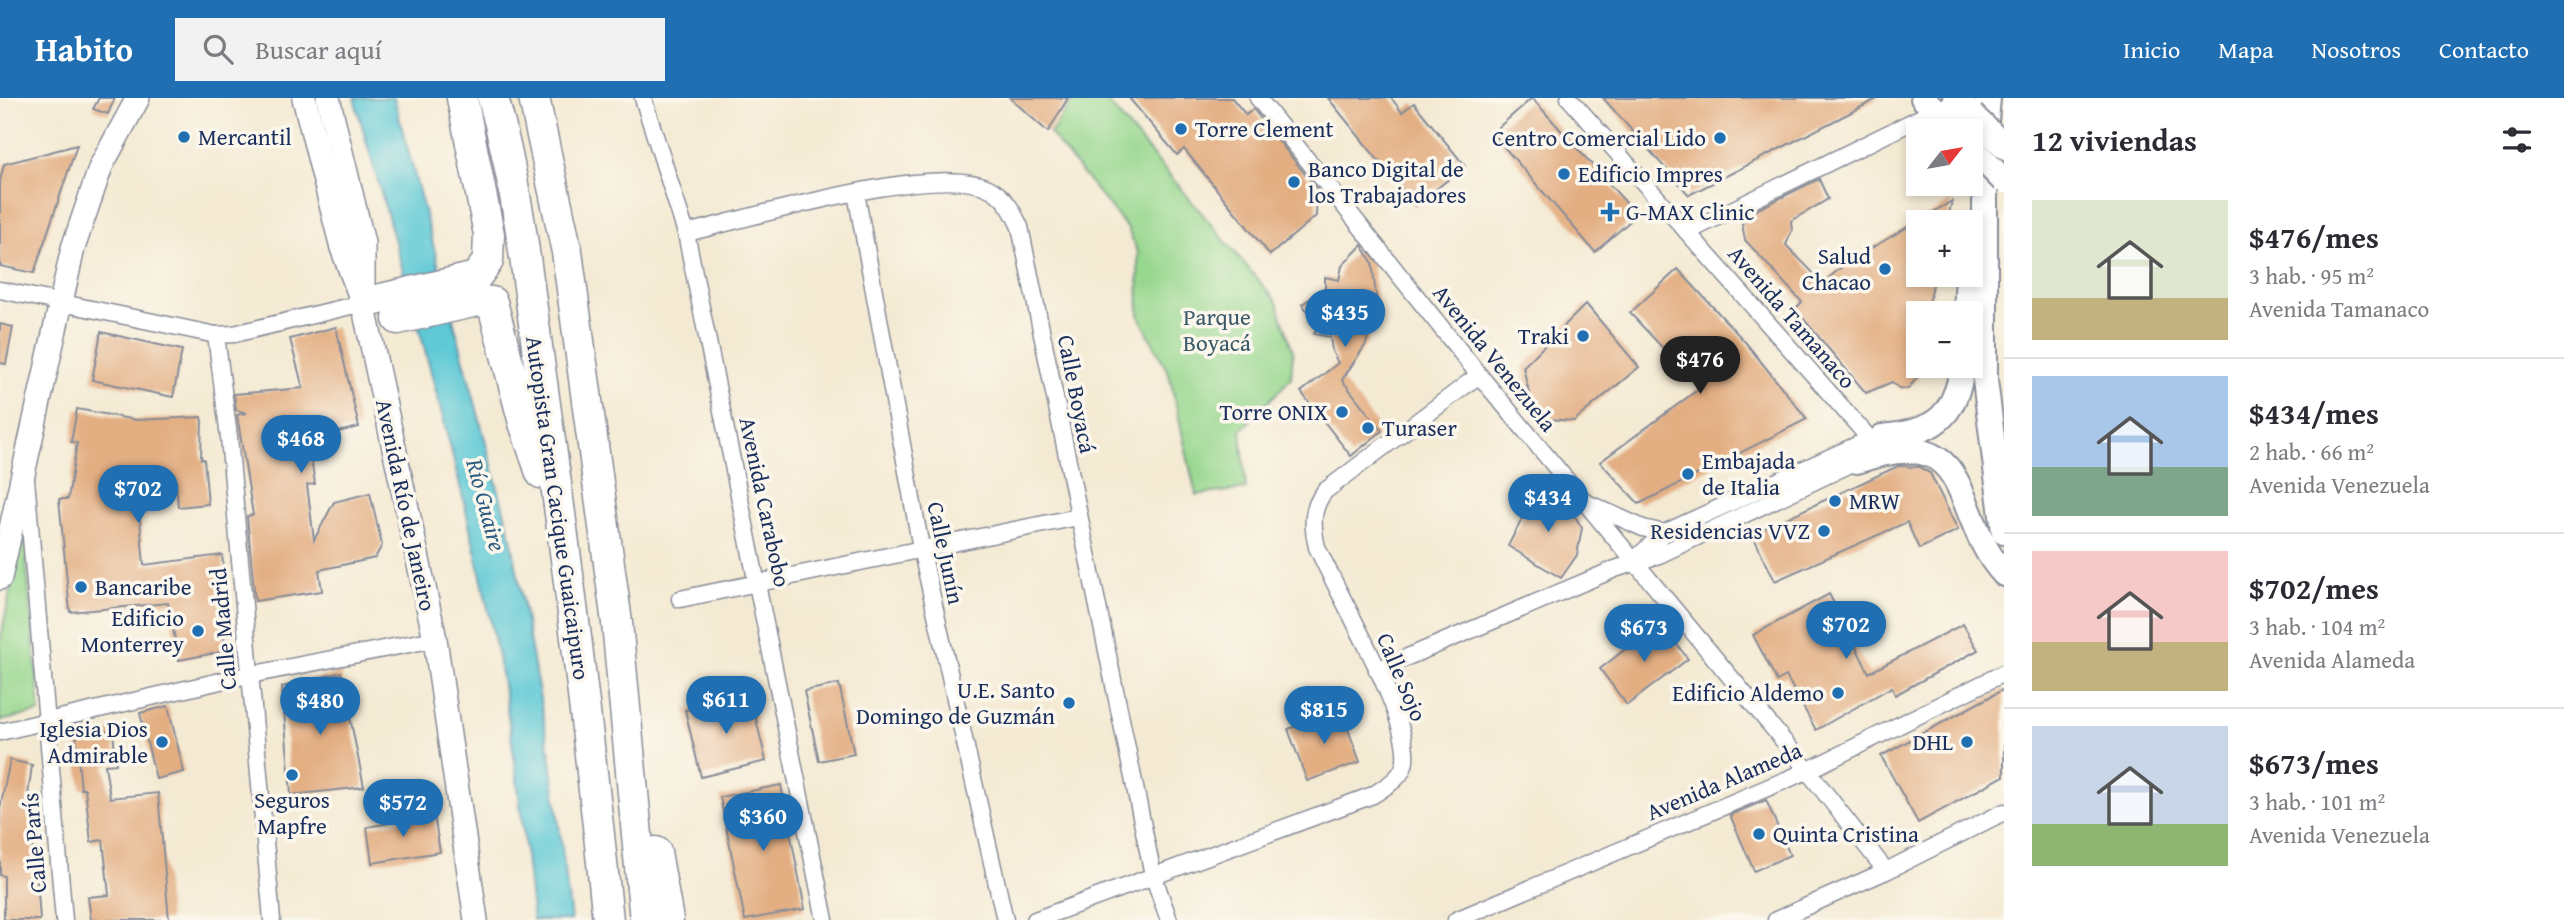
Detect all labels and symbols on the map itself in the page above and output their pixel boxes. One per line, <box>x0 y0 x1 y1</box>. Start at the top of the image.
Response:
place label: Torre Clement <box>1195 112 1334 145</box>
north arrow <box>1906 119 1983 196</box>
place label: Mercantil <box>198 120 292 153</box>
marker: Torre Clement <box>1173 121 1189 137</box>
place label: Centro Comercial Lido <box>1492 121 1706 154</box>
marker: Mercantil <box>176 129 192 145</box>
marker: Centro Comercial Lido <box>1712 130 1728 146</box>
place label: Banco Digital de los Trabajadores <box>1308 152 1466 211</box>
place label: Edificio Impres <box>1578 157 1723 190</box>
marker: Edificio Impres <box>1556 166 1572 182</box>
marker: Banco Digital de los Trabajadores <box>1286 174 1302 190</box>
place label: G-MAX Clinic <box>1626 195 1755 228</box>
marker: G-MAX Clinic <box>1600 202 1620 222</box>
street label: Avenida Tamanaco <box>1721 238 1864 396</box>
place label: Salud Chacao <box>1802 239 1872 298</box>
marker: Salud Chacao <box>1877 261 1893 277</box>
street label: Avenida Venezuela <box>1426 277 1565 438</box>
pin: $435 <box>1304 289 1386 349</box>
park label: Parque Boyacá <box>1183 300 1251 359</box>
place label: Traki <box>1518 319 1569 352</box>
marker: Traki <box>1575 328 1591 344</box>
street label: Calle Boyacá <box>1050 332 1105 456</box>
street label: Autopista Gran Cacique Guaicaipuro <box>518 334 599 682</box>
pin: $476 <box>1659 336 1741 396</box>
place label: Torre ONIX <box>1219 395 1328 428</box>
street label: Avenida Río de Janeiro <box>368 396 445 614</box>
marker: Torre ONIX <box>1334 404 1350 420</box>
place label: Turaser <box>1382 411 1457 444</box>
street label: Avenida Carabobo <box>731 414 800 590</box>
pin: $468 <box>260 416 342 475</box>
marker: Turaser <box>1360 420 1376 436</box>
place label: Embajada de Italia <box>1702 444 1796 503</box>
water label: Río Guaire <box>457 454 516 555</box>
pin: $702 <box>97 466 179 525</box>
marker: Embajada de Italia <box>1680 466 1696 482</box>
pin: $434 <box>1507 474 1589 534</box>
place label: MRW <box>1849 484 1900 517</box>
marker: MRW <box>1827 493 1843 509</box>
street label: Calle Junín <box>920 499 973 607</box>
place label: Residencias VVZ <box>1650 514 1810 547</box>
marker: Residencias VVZ <box>1816 523 1832 539</box>
street label: Calle Madrid <box>201 566 244 691</box>
place label: Bancaribe <box>95 570 192 603</box>
marker: Bancaribe <box>73 579 89 595</box>
place label: Edificio Monterrey <box>81 601 185 660</box>
pin: $702 <box>1805 602 1887 661</box>
pin: $673 <box>1603 604 1685 664</box>
marker: Edificio Monterrey <box>190 623 206 639</box>
street label: Calle Sojo <box>1369 628 1436 726</box>
place label: U.E. Santo Domingo de Guzmán <box>856 673 1055 732</box>
pin: $611 <box>685 676 767 736</box>
place label: Edificio Aldemo <box>1672 676 1824 709</box>
pin: $480 <box>279 678 361 737</box>
marker: Edificio Aldemo <box>1830 685 1846 701</box>
pin: $815 <box>1283 686 1365 746</box>
marker: U.E. Santo Domingo de Guzmán <box>1061 695 1077 711</box>
place label: Iglesia Dios Admirable <box>39 712 148 771</box>
place label: DHL <box>1913 725 1953 758</box>
street label: Avenida Alameda <box>1641 733 1807 828</box>
marker: Iglesia Dios Admirable <box>154 734 170 750</box>
marker: DHL <box>1959 734 1975 750</box>
marker: Seguros Mapfre <box>284 767 300 783</box>
pin: $572 <box>362 780 444 839</box>
place label: Seguros Mapfre <box>254 783 330 842</box>
street label: Calle París <box>13 792 54 895</box>
pin: $360 <box>722 794 804 853</box>
place label: Quinta Cristina <box>1773 817 1919 850</box>
marker: Quinta Cristina <box>1751 826 1767 842</box>

